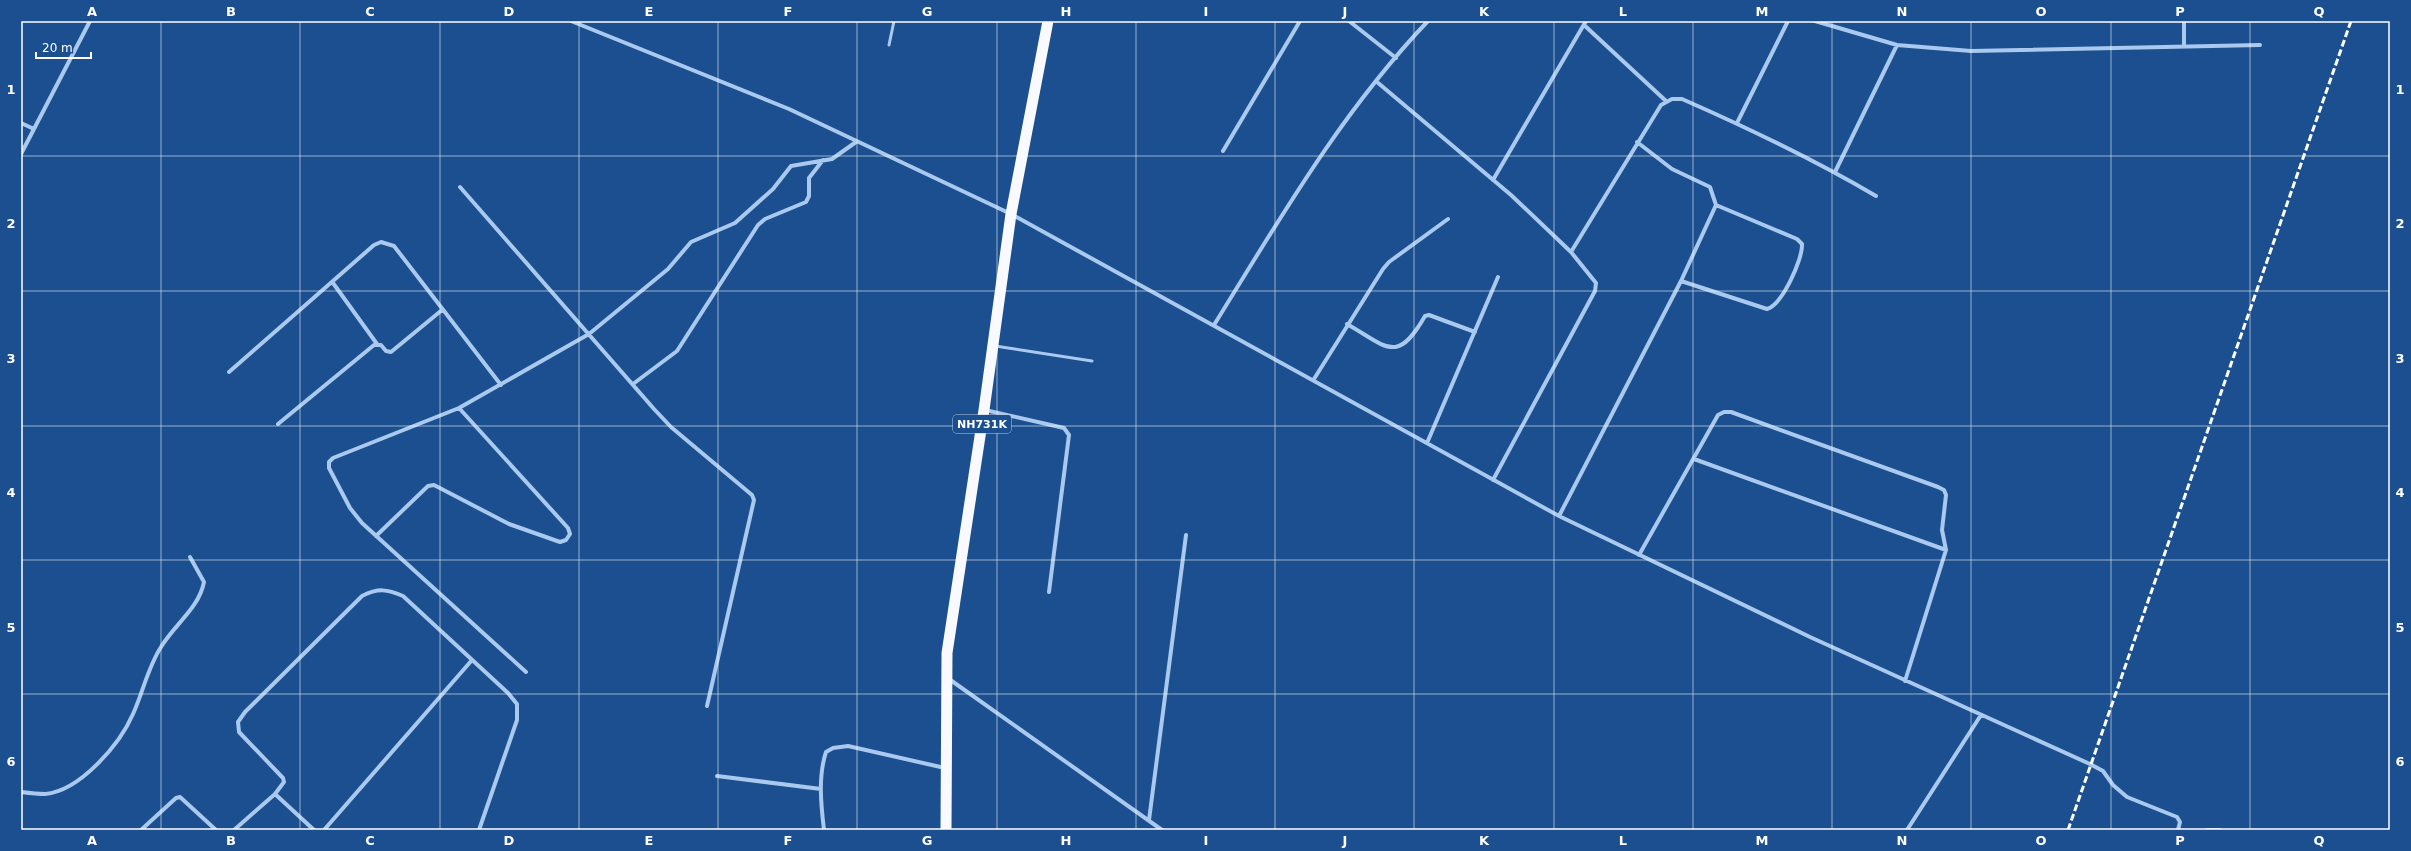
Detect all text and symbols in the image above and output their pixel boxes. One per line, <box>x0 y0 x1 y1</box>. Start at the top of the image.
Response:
text: A <box>87 4 97 19</box>
text: B <box>226 4 236 19</box>
text: C <box>365 4 375 19</box>
text: D <box>504 4 515 19</box>
text: E <box>645 4 653 19</box>
text: F <box>784 4 792 19</box>
text: G <box>922 4 932 19</box>
text: H <box>1061 4 1071 19</box>
text: I <box>1204 4 1208 19</box>
text: J <box>1342 4 1347 19</box>
text: K <box>1479 4 1490 19</box>
text: L <box>1619 4 1627 19</box>
text: M <box>1756 4 1768 19</box>
text: N <box>1897 4 1907 19</box>
text: O <box>2035 4 2047 19</box>
text: P <box>2175 4 2185 19</box>
text: Q <box>2313 4 2325 19</box>
scale bar <box>36 34 91 60</box>
text: 20 m <box>42 41 73 55</box>
text: 1 <box>6 82 16 97</box>
text: 1 <box>2395 82 2405 97</box>
text: 2 <box>6 216 16 231</box>
text: 2 <box>2395 216 2405 231</box>
text: 3 <box>6 351 16 366</box>
text: 3 <box>2395 351 2405 366</box>
road number: NH731K <box>953 415 1011 433</box>
text: 4 <box>6 485 16 500</box>
text: 4 <box>2395 485 2405 500</box>
text: 5 <box>6 620 16 635</box>
text: 5 <box>2395 620 2405 635</box>
text: 6 <box>6 754 16 769</box>
text: 6 <box>2395 754 2405 769</box>
text: A <box>87 833 97 848</box>
text: B <box>226 833 236 848</box>
text: C <box>365 833 375 848</box>
text: D <box>504 833 515 848</box>
text: E <box>645 833 653 848</box>
text: F <box>784 833 792 848</box>
text: G <box>922 833 932 848</box>
text: H <box>1061 833 1071 848</box>
text: I <box>1204 833 1208 848</box>
text: J <box>1342 833 1347 848</box>
text: K <box>1479 833 1490 848</box>
text: L <box>1619 833 1627 848</box>
text: M <box>1756 833 1768 848</box>
text: N <box>1897 833 1907 848</box>
text: O <box>2035 833 2047 848</box>
text: P <box>2175 833 2185 848</box>
text: Q <box>2313 833 2325 848</box>

